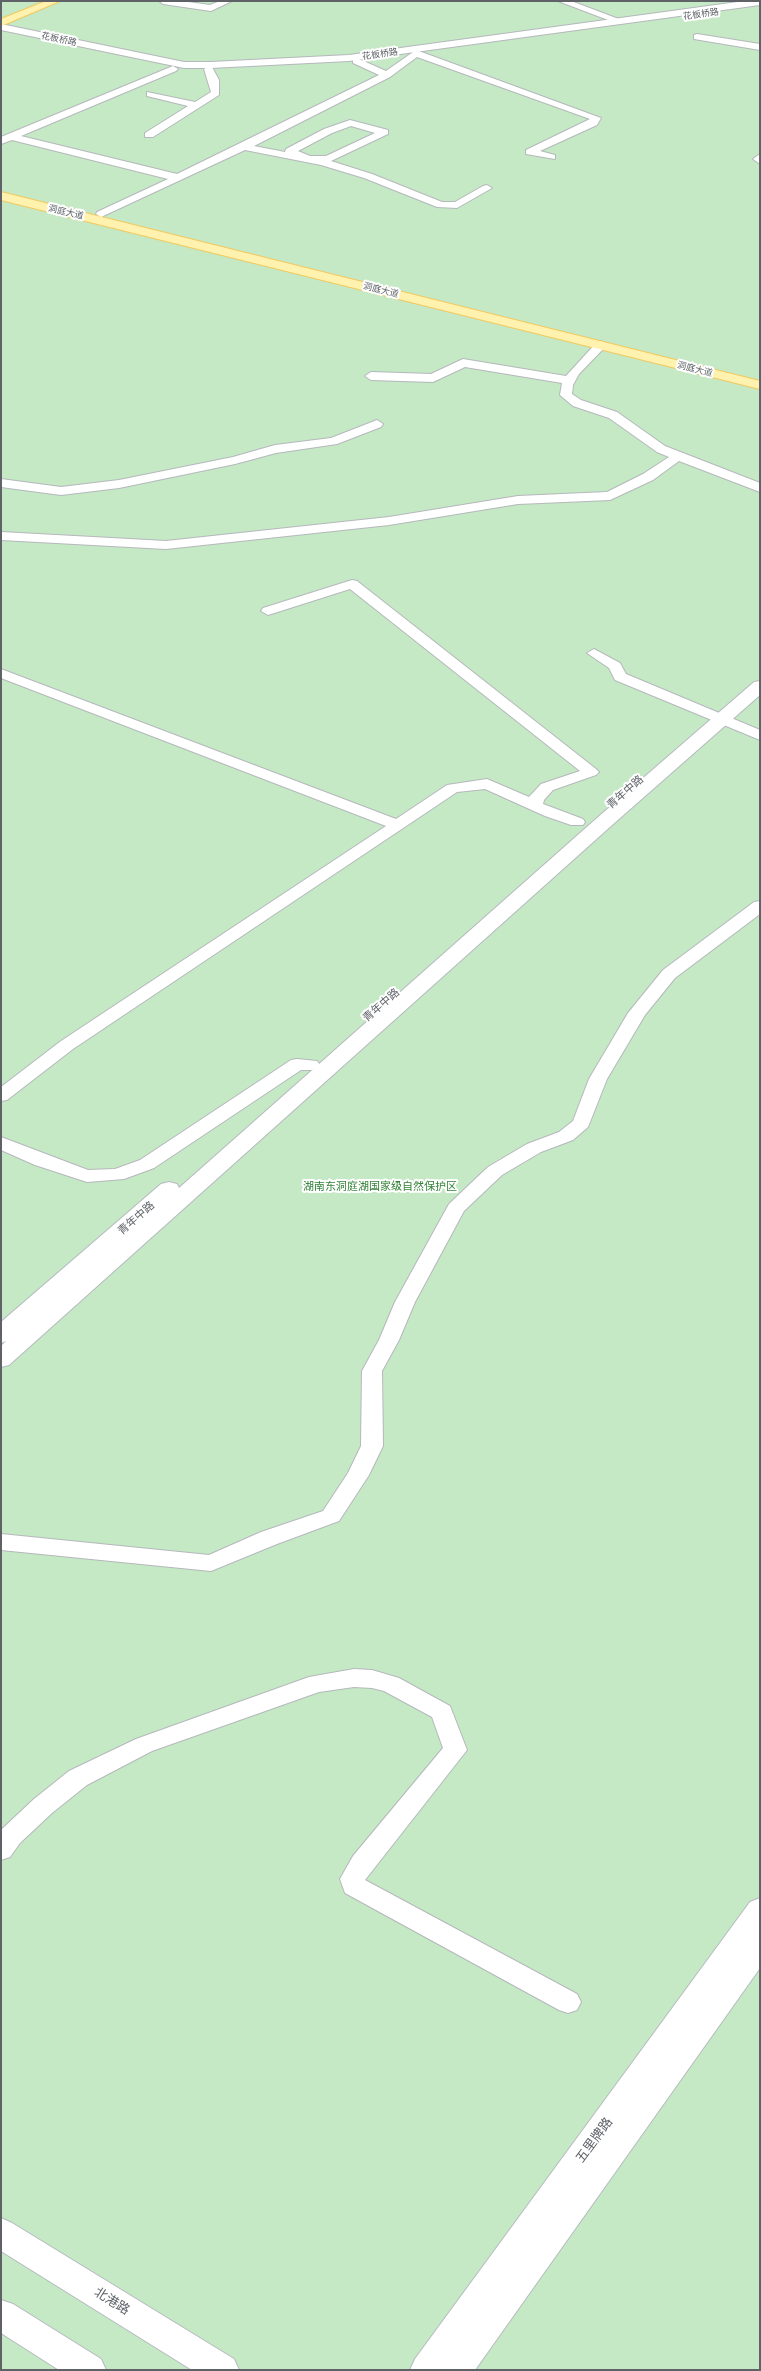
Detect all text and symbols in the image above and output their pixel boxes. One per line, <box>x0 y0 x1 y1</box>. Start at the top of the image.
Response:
street label: 花板桥路 <box>682 6 720 22</box>
street label: 花板桥路 <box>40 30 78 48</box>
street label: 花板桥路 <box>361 46 399 62</box>
street label: 洞庭大道 <box>47 203 85 221</box>
street label: 洞庭大道 <box>362 280 400 300</box>
street label: 洞庭大道 <box>676 359 714 379</box>
street label: 青年中路 <box>604 773 646 811</box>
street label: 青年中路 <box>360 986 402 1024</box>
park label: 湖南东洞庭湖国家级自然保护区 <box>303 1179 457 1193</box>
street label: 青年中路 <box>115 1199 157 1237</box>
street label: 五里牌路 <box>572 2114 616 2166</box>
street label: 北港路 <box>91 2284 133 2318</box>

